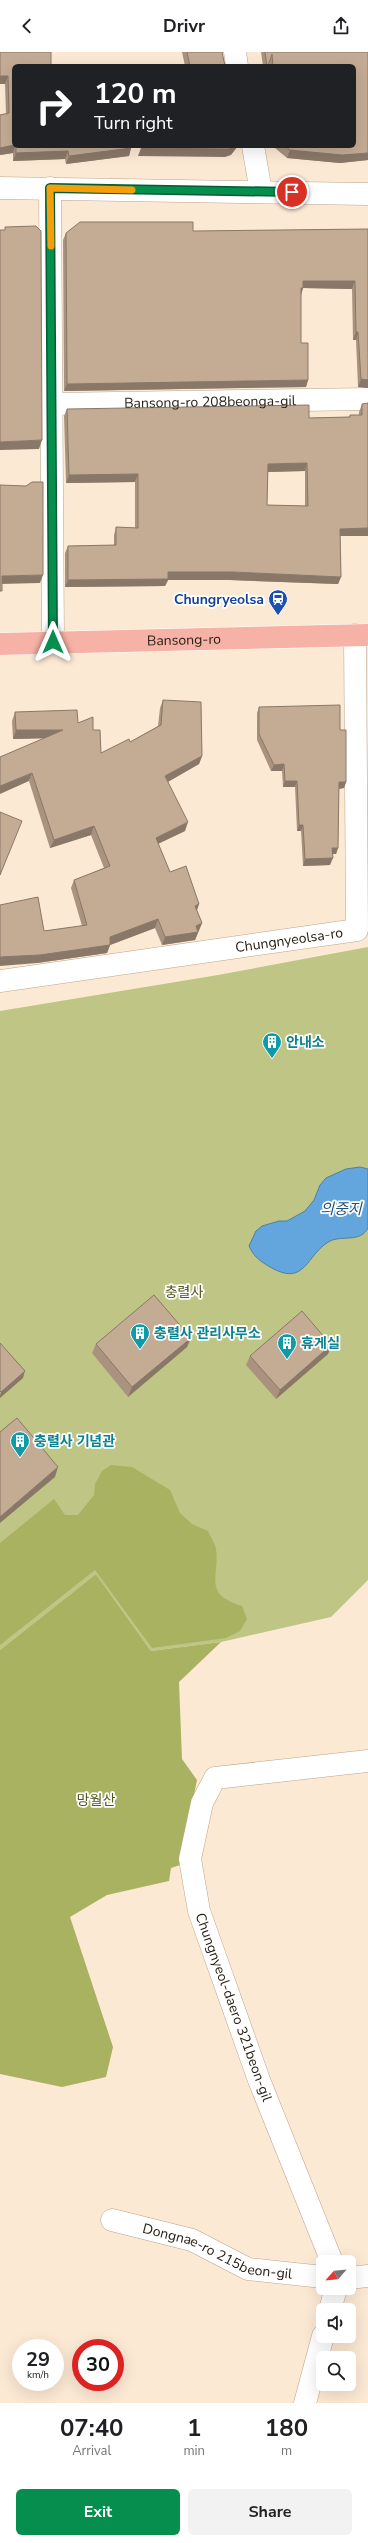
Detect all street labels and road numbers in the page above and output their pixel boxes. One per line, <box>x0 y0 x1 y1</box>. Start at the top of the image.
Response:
street label: Bansong-ro 208beonga-gil <box>124 391 297 413</box>
street label: Bansong-ro <box>147 630 221 650</box>
street label: Chungnyeolsa-ro <box>234 923 344 957</box>
street label: Chungnyeol-daero 321beon-gil <box>191 1910 277 2105</box>
street label: Dongnae-ro 215beon-gil <box>141 2219 294 2284</box>

